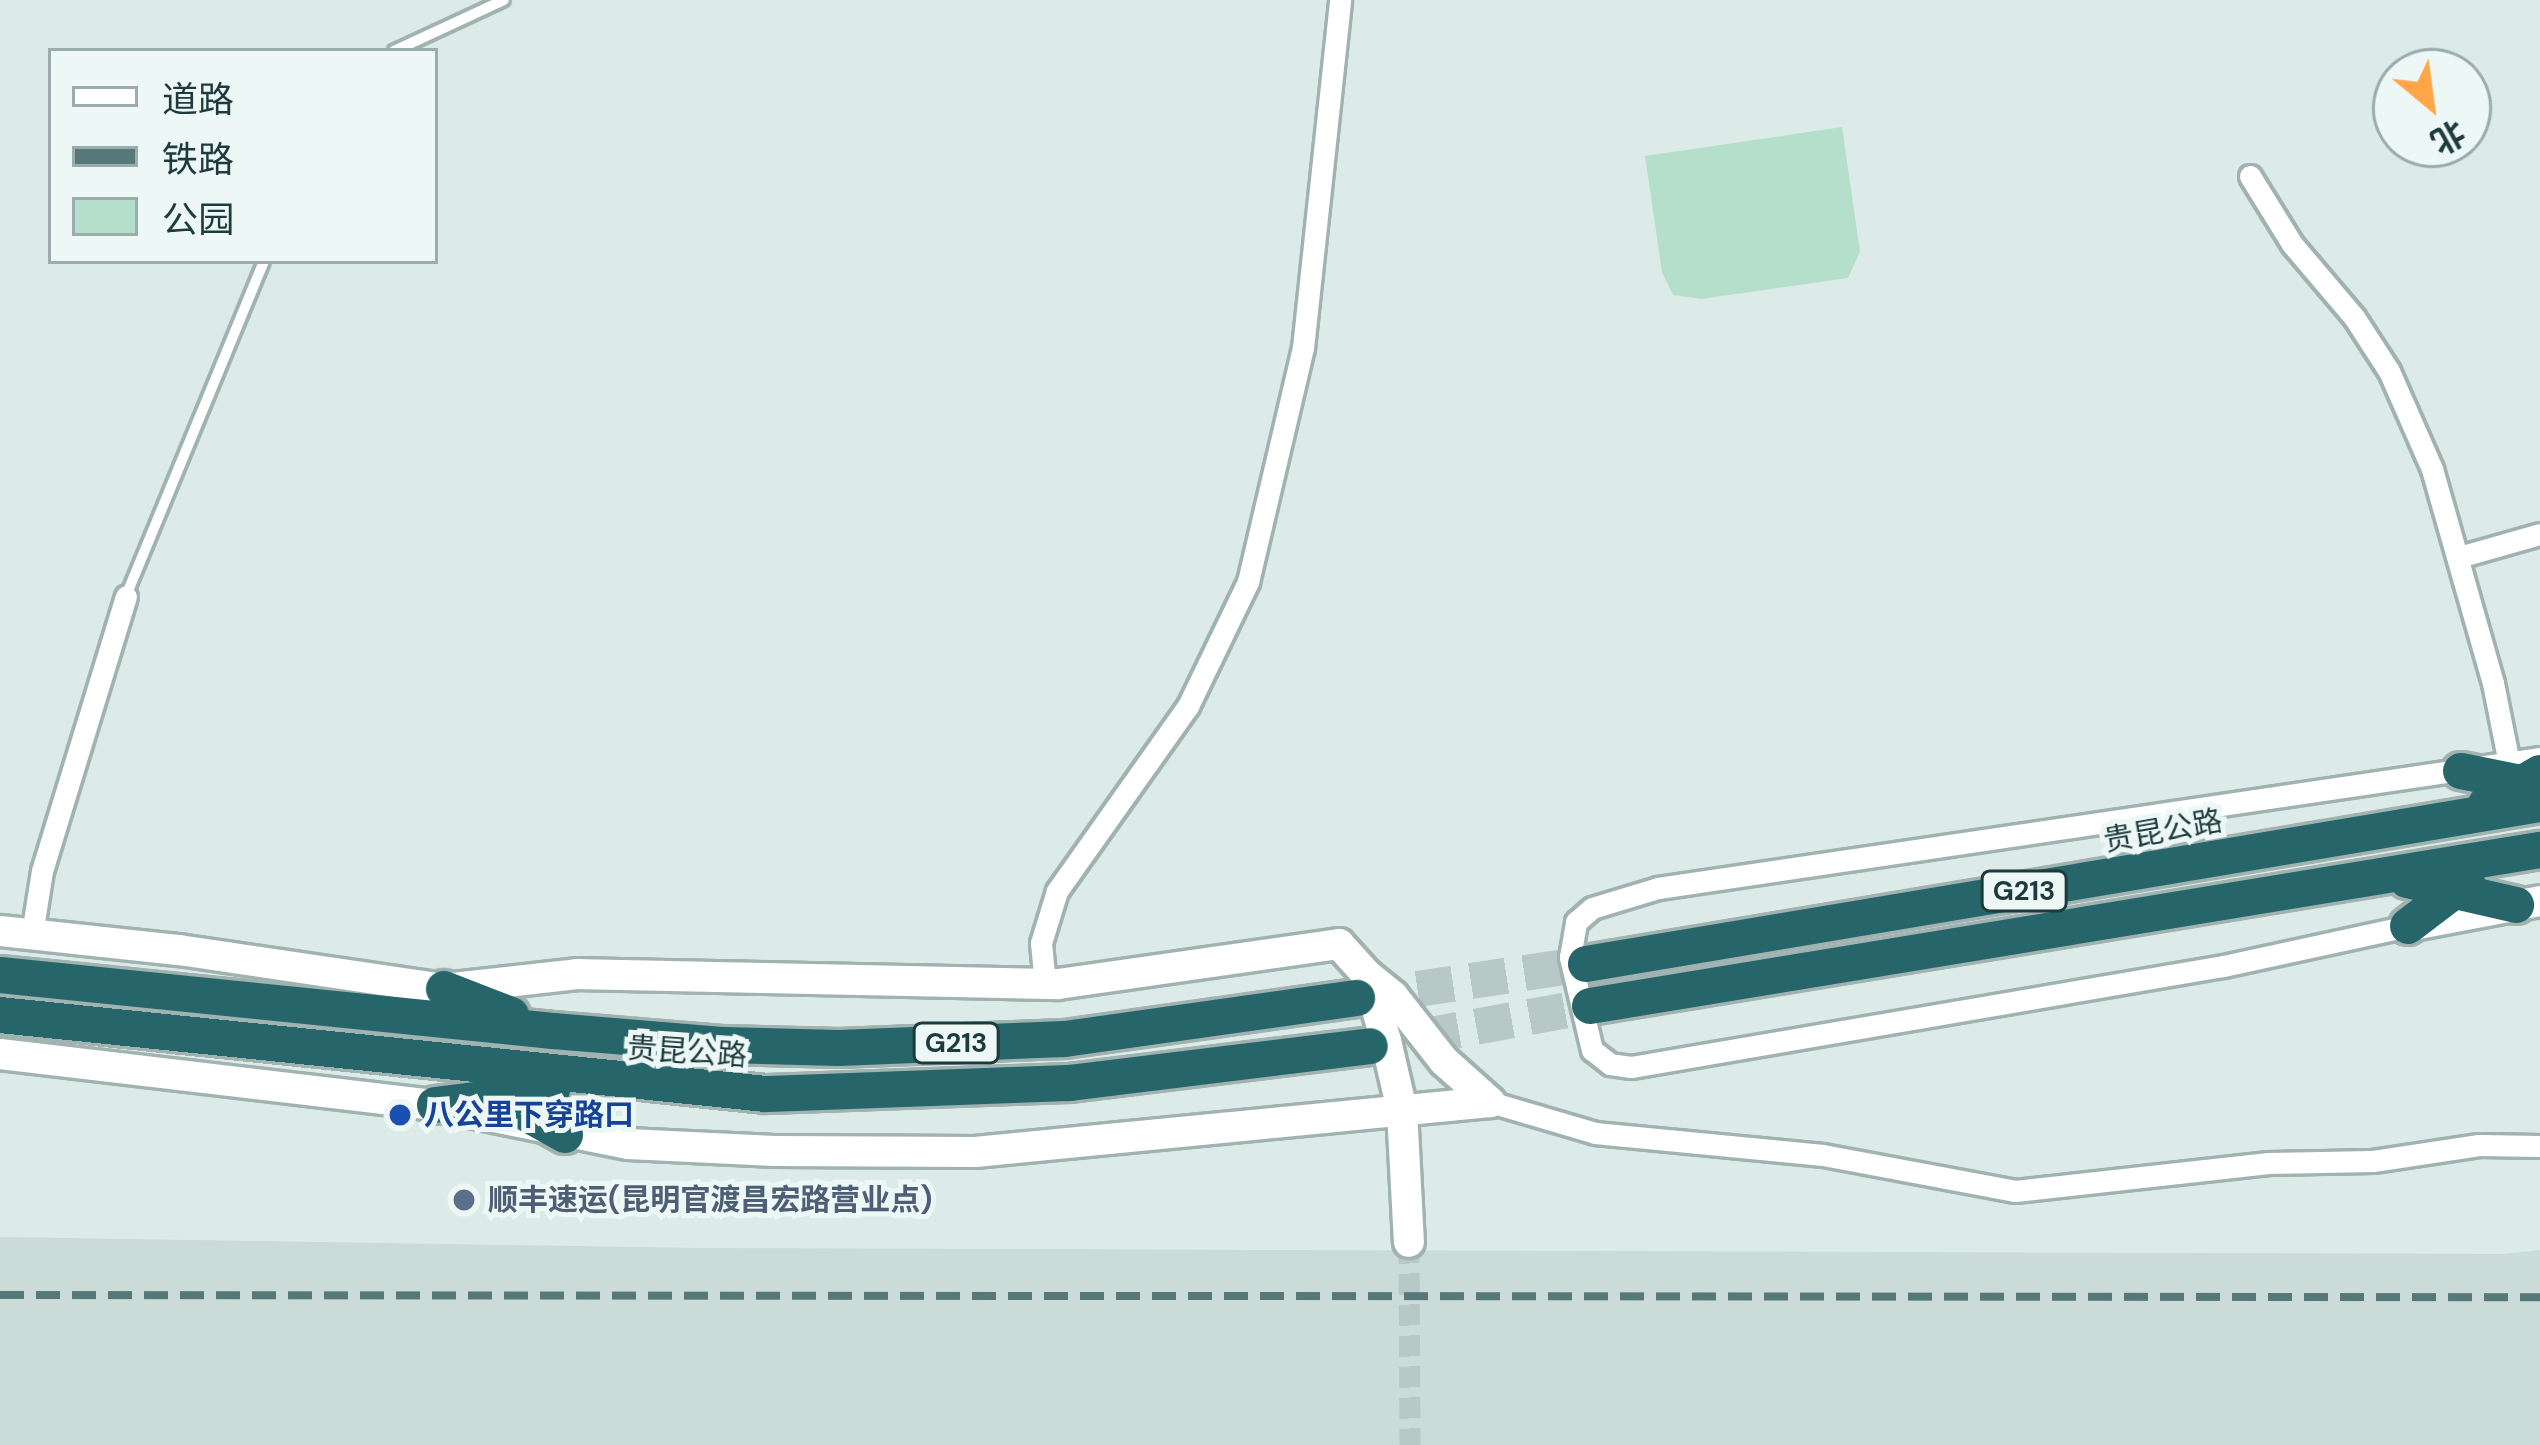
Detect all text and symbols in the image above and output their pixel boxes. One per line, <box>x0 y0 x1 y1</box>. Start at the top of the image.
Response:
legend <box>48 48 438 264</box>
north arrow <box>2372 48 2492 168</box>
text: 道路 <box>162 76 234 123</box>
text: 北 <box>2423 110 2473 164</box>
text: 铁路 <box>162 136 234 183</box>
text: 公园 <box>162 196 234 243</box>
street label: 贵昆公路 <box>2101 803 2225 859</box>
road number: G213 <box>1979 870 2069 912</box>
road number: G213 <box>911 1022 1001 1064</box>
street label: 贵昆公路 <box>626 1030 748 1074</box>
place label: 八公里下穿路口 <box>424 1097 634 1133</box>
marker: 八公里下穿路口 <box>387 1102 413 1128</box>
place label: 顺丰速运(昆明官渡昌宏路营业点) <box>488 1182 932 1218</box>
marker: 顺丰速运(昆明官渡昌宏路营业点) <box>451 1187 477 1213</box>

